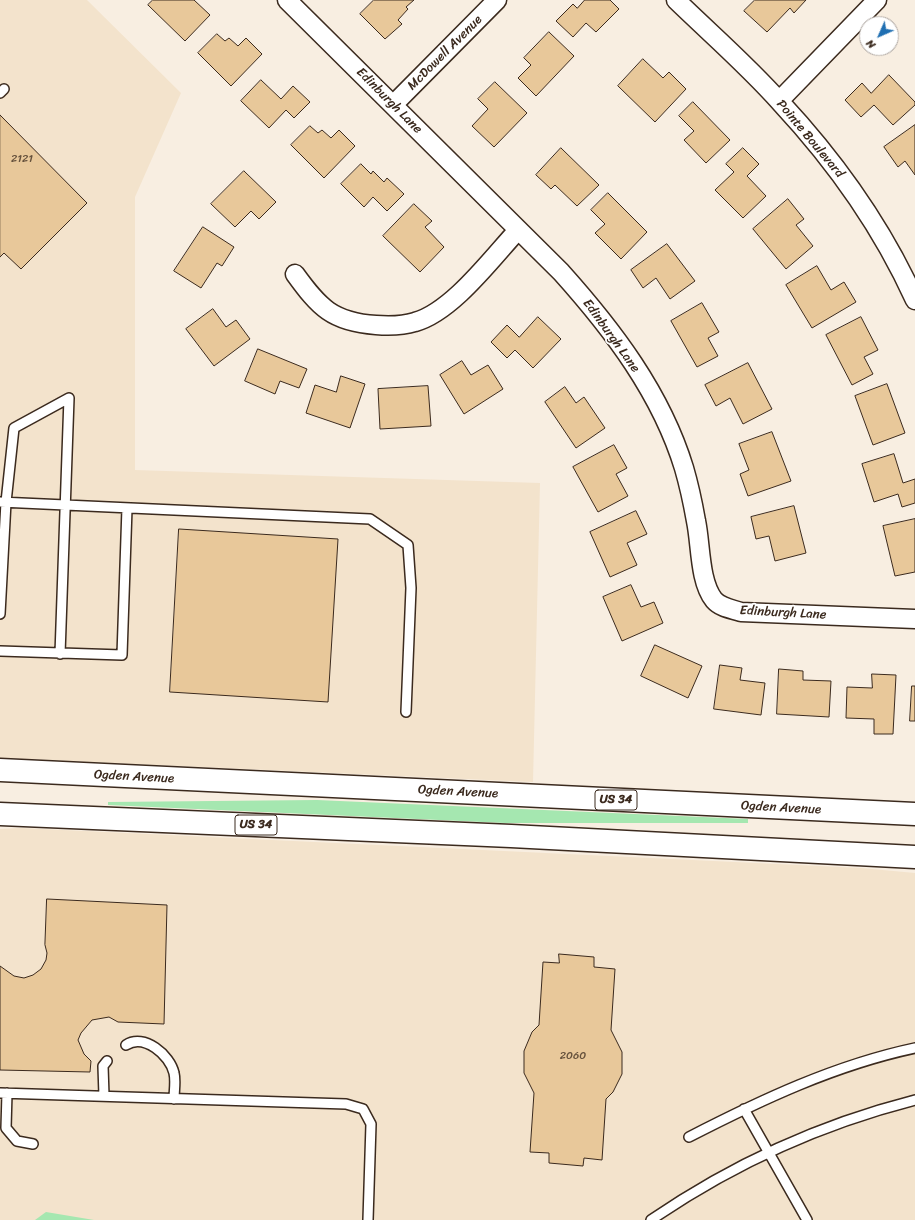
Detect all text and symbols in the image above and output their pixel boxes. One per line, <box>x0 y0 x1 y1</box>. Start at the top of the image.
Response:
street label: McDowell Avenue <box>404 12 486 94</box>
north arrow <box>859 16 899 56</box>
text: N <box>861 35 880 54</box>
street label: Edinburgh Lane <box>353 65 425 137</box>
street label: Pointe Boulevard <box>773 97 847 181</box>
house number: 2121 <box>11 152 33 166</box>
street label: Edinburgh Lane <box>579 296 643 376</box>
street label: Edinburgh Lane <box>739 603 827 623</box>
street label: Ogden Avenue <box>93 767 175 787</box>
street label: Ogden Avenue <box>417 782 499 802</box>
road number: US 34 <box>595 790 637 810</box>
street label: Ogden Avenue <box>740 798 822 818</box>
road number: US 34 <box>235 815 277 835</box>
house number: 2060 <box>560 1049 586 1063</box>

